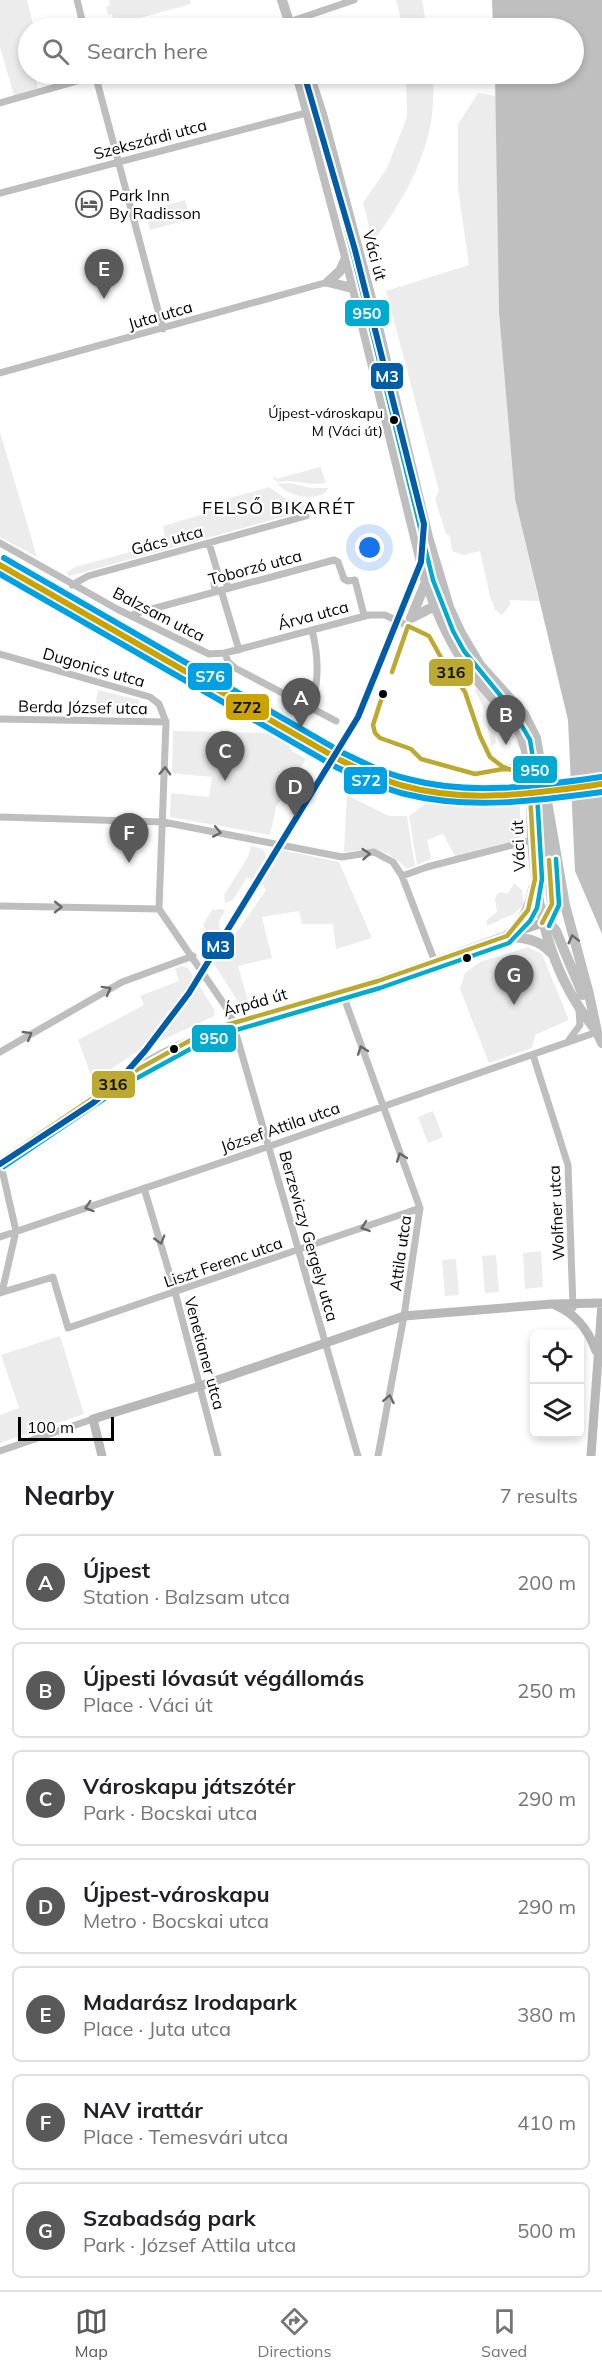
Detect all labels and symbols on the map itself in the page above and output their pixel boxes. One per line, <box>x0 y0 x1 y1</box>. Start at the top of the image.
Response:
street label: Szekszárdi utca <box>91 114 209 164</box>
place label: Park Inn By Radisson <box>109 185 201 223</box>
hotel icon: Park Inn By Radisson <box>74 189 104 219</box>
street label: Váci út <box>359 228 391 283</box>
pin: E <box>84 250 124 299</box>
street label: Juta utca <box>125 296 195 334</box>
line badge: 950 <box>344 299 390 327</box>
text: 950 <box>353 303 381 323</box>
line badge: M3 <box>370 362 404 390</box>
text: M3 <box>375 366 399 386</box>
place label: Újpest-városkapu M (Váci út) <box>268 404 383 440</box>
marker: Újpest-városkapu M (Váci út) <box>388 414 400 426</box>
district label: FELSŐ BIKARÉT <box>202 496 356 519</box>
street label: Gács utca <box>129 521 205 559</box>
your location <box>355 533 384 562</box>
street label: Toborzó utca <box>206 545 304 589</box>
street label: Balzsam utca <box>110 582 208 646</box>
street label: Árva utca <box>275 596 351 634</box>
street label: Dugonics utca <box>41 643 147 691</box>
line badge: 316 <box>428 658 474 687</box>
line badge: S76 <box>187 662 233 691</box>
text: 316 <box>437 662 466 682</box>
text: S76 <box>195 666 225 686</box>
pin: A <box>282 678 320 728</box>
unlabelled marker <box>377 688 389 700</box>
line badge: Z72 <box>225 693 270 721</box>
street label: Berda József utca <box>18 696 148 718</box>
pin: B <box>486 696 526 745</box>
text: Z72 <box>233 697 261 717</box>
pin: C <box>206 732 244 781</box>
line badge: 950 <box>512 755 558 784</box>
text: 950 <box>521 760 549 780</box>
line badge: S72 <box>343 766 388 795</box>
one-way arrow <box>158 767 171 776</box>
pin: D <box>276 768 314 817</box>
text: S72 <box>351 770 381 790</box>
pin: F <box>110 814 148 863</box>
street label: Váci út <box>507 819 529 872</box>
one-way arrow <box>211 825 221 838</box>
one-way arrow <box>361 848 371 861</box>
one-way arrow <box>54 901 63 913</box>
line badge: M3 <box>201 931 235 960</box>
one-way arrow <box>568 934 581 944</box>
text: M3 <box>206 936 230 956</box>
unlabelled marker <box>461 952 473 964</box>
pin: G <box>494 956 534 1005</box>
street label: Árpád út <box>221 983 290 1021</box>
one-way arrow <box>101 985 112 997</box>
line badge: 950 <box>191 1024 237 1053</box>
text: 950 <box>200 1028 228 1048</box>
one-way arrow <box>22 1031 32 1042</box>
unlabelled marker <box>168 1043 180 1055</box>
one-way arrow <box>357 1045 370 1056</box>
line badge: 316 <box>91 1070 136 1099</box>
text: 316 <box>99 1074 128 1094</box>
street label: József Attila utca <box>218 1097 342 1157</box>
street label: Berzeviczy Gergely utca <box>275 1148 343 1324</box>
one-way arrow <box>396 1152 408 1163</box>
street label: Wolfner utca <box>544 1165 568 1261</box>
one-way arrow <box>84 1199 95 1212</box>
street label: Attila utca <box>385 1214 415 1292</box>
one-way arrow <box>360 1220 371 1233</box>
street label: Liszt Ferenc utca <box>161 1232 285 1292</box>
one-way arrow <box>152 1235 165 1245</box>
street label: Venetianer utca <box>180 1294 230 1412</box>
one-way arrow <box>382 1394 395 1404</box>
scale bar <box>18 1414 114 1442</box>

